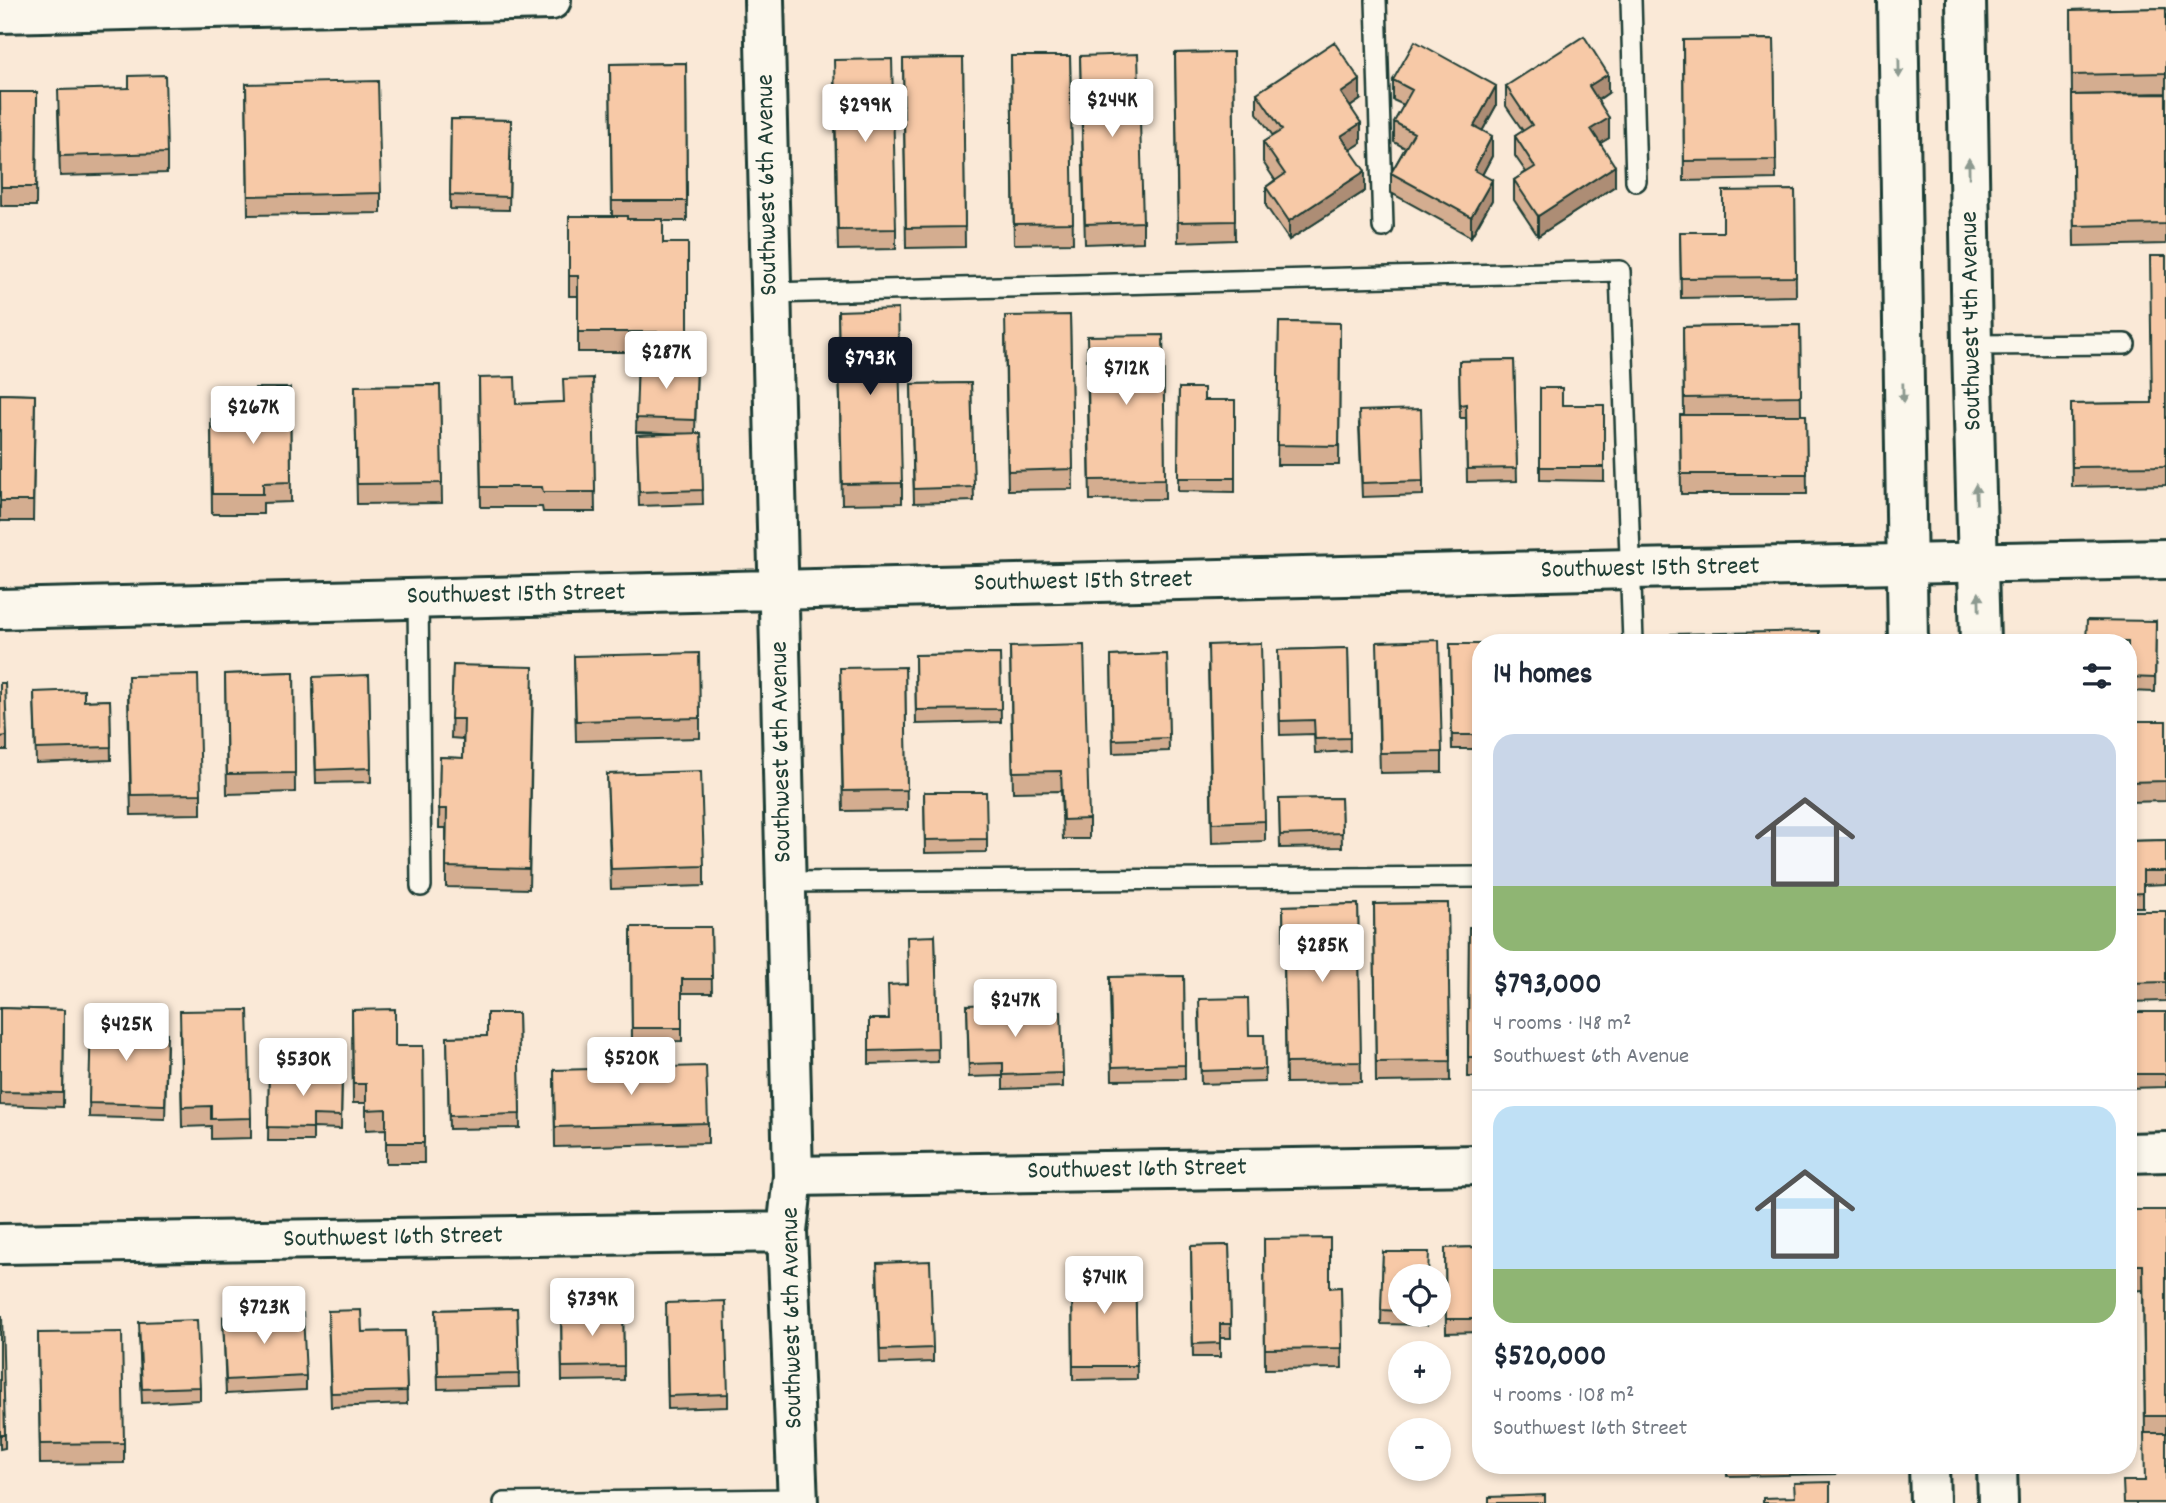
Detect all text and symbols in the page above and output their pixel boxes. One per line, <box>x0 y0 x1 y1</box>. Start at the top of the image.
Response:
one-way arrow <box>1893 57 1904 79</box>
street label: Southwest 6th Avenue <box>748 74 788 296</box>
pin: $244K <box>1063 80 1161 139</box>
pin: $299K <box>816 85 914 144</box>
text: $244K <box>1086 85 1138 118</box>
text: $299K <box>838 90 892 123</box>
one-way arrow <box>1963 157 1975 179</box>
street label: Southwest 4th Avenue <box>1952 211 1992 431</box>
pin: $287K <box>617 332 715 391</box>
text: $287K <box>641 337 691 370</box>
pin: $793K <box>821 338 919 397</box>
text: $793K <box>844 343 896 376</box>
pin: $712K <box>1077 348 1175 407</box>
text: $712K <box>1103 353 1149 386</box>
one-way arrow <box>1898 382 1909 404</box>
pin: $267K <box>204 386 302 446</box>
text: $267K <box>227 392 279 425</box>
one-way arrow <box>1971 482 1982 504</box>
street label: Southwest 15th Street <box>1540 549 1760 589</box>
street label: Southwest 15th Street <box>973 562 1193 602</box>
street label: Southwest 15th Street <box>406 575 626 615</box>
one-way arrow <box>1974 591 1985 613</box>
street label: Southwest 6th Avenue <box>762 641 802 863</box>
text: 14 homes <box>1493 655 1592 698</box>
icon: filters <box>2078 657 2116 695</box>
icon: home <box>1742 779 1868 905</box>
pin: $285K <box>1273 925 1371 984</box>
text: $285K <box>1296 930 1348 963</box>
text: $793,000 <box>1493 965 1602 1008</box>
pin: $247K <box>966 979 1064 1039</box>
text: $247K <box>990 985 1040 1018</box>
pin: $425K <box>77 1004 175 1063</box>
text: 4 rooms · 148 m² <box>1493 1008 1631 1041</box>
text: $425K <box>100 1009 152 1042</box>
pin: $530K <box>254 1038 352 1098</box>
pin: $520K <box>582 1038 680 1097</box>
text: Southwest 6th Avenue <box>1493 1041 1689 1074</box>
text: $520K <box>603 1043 659 1076</box>
text: $530K <box>275 1044 331 1077</box>
street label: Southwest 16th Street <box>1027 1150 1247 1190</box>
icon: home <box>1742 1151 1868 1277</box>
street label: Southwest 6th Avenue <box>773 1207 813 1429</box>
street label: Southwest 16th Street <box>283 1218 503 1258</box>
pin: $741K <box>1055 1256 1153 1316</box>
text: $741K <box>1081 1262 1127 1295</box>
map controls <box>1388 1264 1451 1481</box>
button: locate <box>1388 1264 1451 1327</box>
pin: $739K <box>543 1278 641 1338</box>
text: $739K <box>566 1284 618 1317</box>
pin: $723K <box>215 1286 313 1346</box>
text: $723K <box>238 1292 290 1325</box>
text: $520,000 <box>1493 1337 1606 1380</box>
button: + <box>1388 1341 1451 1404</box>
text: 4 rooms · 108 m² <box>1493 1380 1634 1413</box>
text: Southwest 16th Street <box>1493 1413 1687 1446</box>
button: − <box>1388 1418 1451 1481</box>

